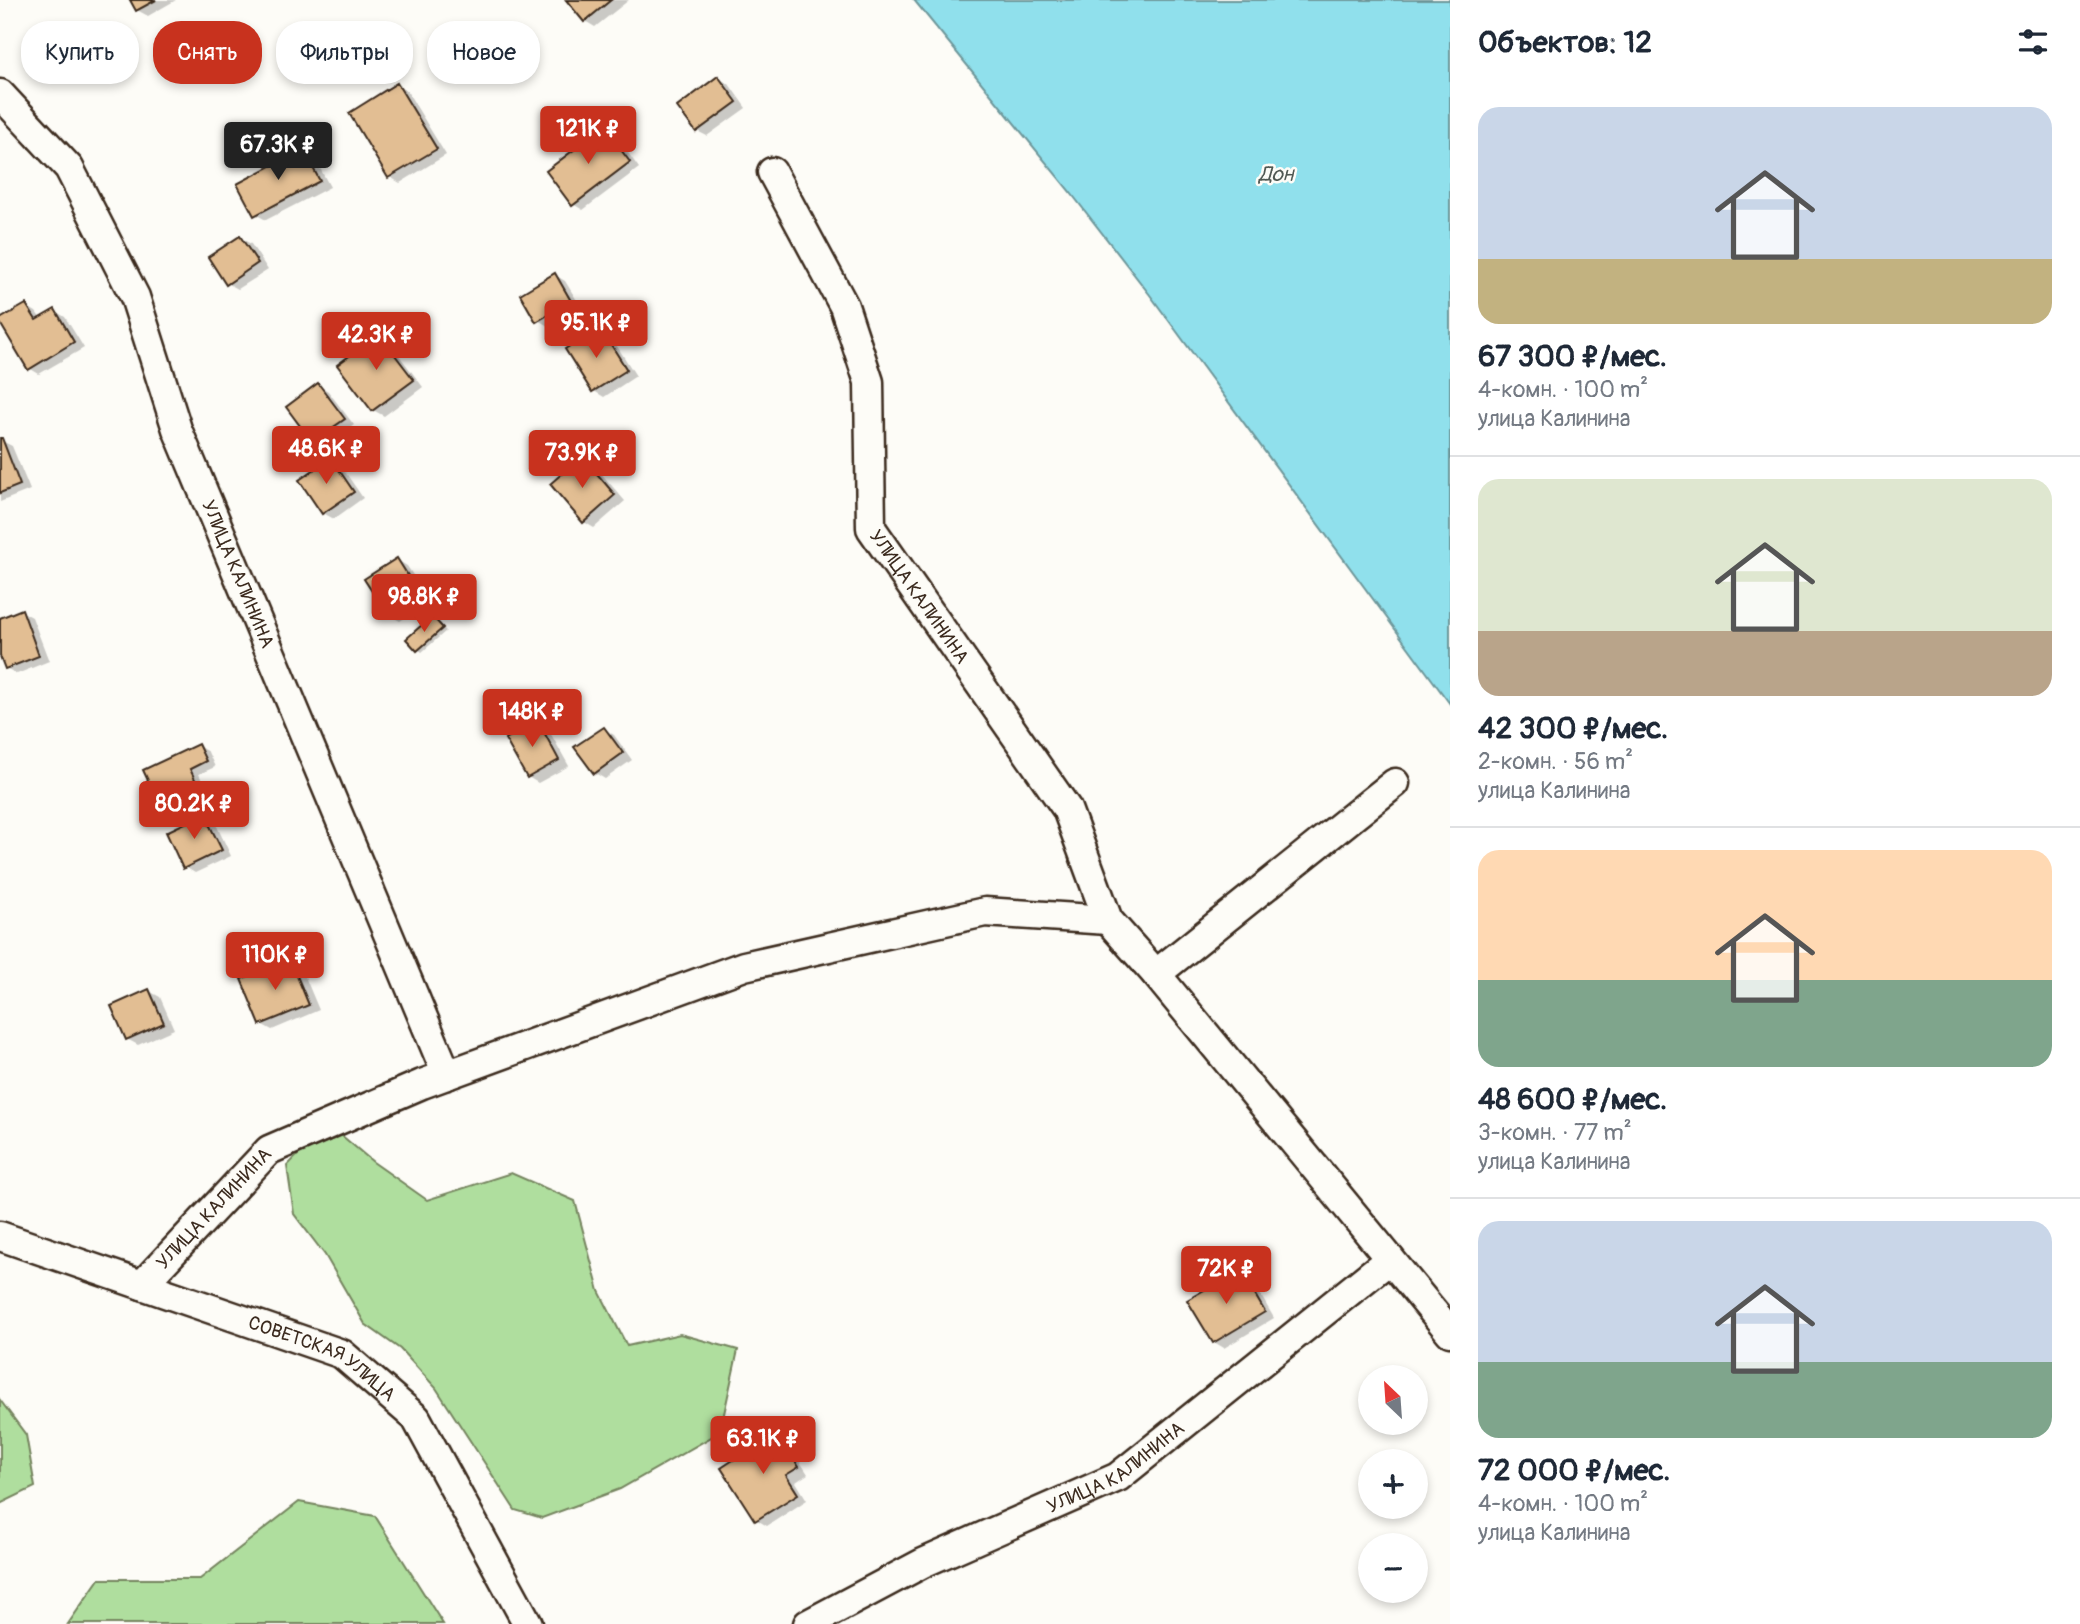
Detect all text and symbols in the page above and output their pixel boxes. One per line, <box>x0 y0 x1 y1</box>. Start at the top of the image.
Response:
chip: Купить <box>21 21 139 84</box>
chip: Снять <box>153 21 262 84</box>
chip: Фильтры <box>276 21 413 84</box>
chip: Новое <box>427 21 540 84</box>
icon: filters <box>2014 23 2052 61</box>
text: Объектов: 12 <box>1478 24 1652 61</box>
pin: 121K ₽ <box>531 106 645 166</box>
text: 121K ₽ <box>556 114 620 143</box>
pin: 67.3K ₽ <box>213 122 343 182</box>
text: 67.3K ₽ <box>240 130 316 159</box>
icon: home <box>1702 152 1828 278</box>
water label: Дон <box>1258 161 1296 188</box>
pin: 95.1K ₽ <box>531 300 661 360</box>
text: 95.1K ₽ <box>560 308 632 337</box>
pin: 42.3K ₽ <box>311 312 441 372</box>
text: 42.3K ₽ <box>338 320 414 349</box>
text: 67 300 ₽/мес. <box>1478 338 1667 375</box>
text: 4-комн. · 100 m² <box>1478 375 1648 404</box>
text: улица Калинина <box>1478 404 1630 433</box>
pin: 48.6K ₽ <box>261 426 391 486</box>
pin: 73.9K ₽ <box>517 430 647 490</box>
text: 48.6K ₽ <box>288 434 364 463</box>
text: 73.9K ₽ <box>545 438 619 467</box>
street label: УЛИЦА КАЛИНИНА <box>196 497 279 652</box>
icon: home <box>1702 524 1828 650</box>
street label: УЛИЦА КАЛИНИНА <box>864 525 974 668</box>
pin: 98.8K ₽ <box>359 574 489 634</box>
text: 98.8K ₽ <box>388 582 460 611</box>
pin: 148K ₽ <box>475 690 589 749</box>
text: 148K ₽ <box>499 697 565 726</box>
text: 42 300 ₽/мес. <box>1478 710 1668 747</box>
text: 2-комн. · 56 m² <box>1478 747 1633 776</box>
text: улица Калинина <box>1478 776 1630 805</box>
pin: 80.2K ₽ <box>129 782 259 841</box>
text: 80.2K ₽ <box>155 789 233 818</box>
icon: home <box>1702 895 1828 1021</box>
pin: 110K ₽ <box>218 932 332 992</box>
text: 110K ₽ <box>242 940 308 969</box>
text: 48 600 ₽/мес. <box>1478 1081 1667 1118</box>
text: 3-комн. · 77 m² <box>1478 1118 1632 1147</box>
street label: УЛИЦА КАЛИНИНА <box>151 1143 277 1274</box>
text: улица Калинина <box>1478 1147 1630 1176</box>
pin: 72K ₽ <box>1177 1246 1275 1306</box>
text: 72K ₽ <box>1197 1254 1255 1283</box>
icon: home <box>1702 1266 1828 1392</box>
street label: СОВЕТСКАЯ УЛИЦА <box>245 1311 400 1407</box>
north arrow <box>1358 1365 1428 1435</box>
map controls <box>1358 1365 1428 1603</box>
pin: 63.1K ₽ <box>698 1416 828 1476</box>
street label: УЛИЦА КАЛИНИНА <box>1043 1417 1189 1519</box>
text: 63.1K ₽ <box>727 1424 799 1453</box>
button: + <box>1358 1449 1428 1519</box>
text: 72 000 ₽/мес. <box>1478 1452 1670 1489</box>
text: 4-комн. · 100 m² <box>1478 1489 1648 1518</box>
text: улица Калинина <box>1478 1518 1630 1547</box>
button: − <box>1358 1533 1428 1603</box>

